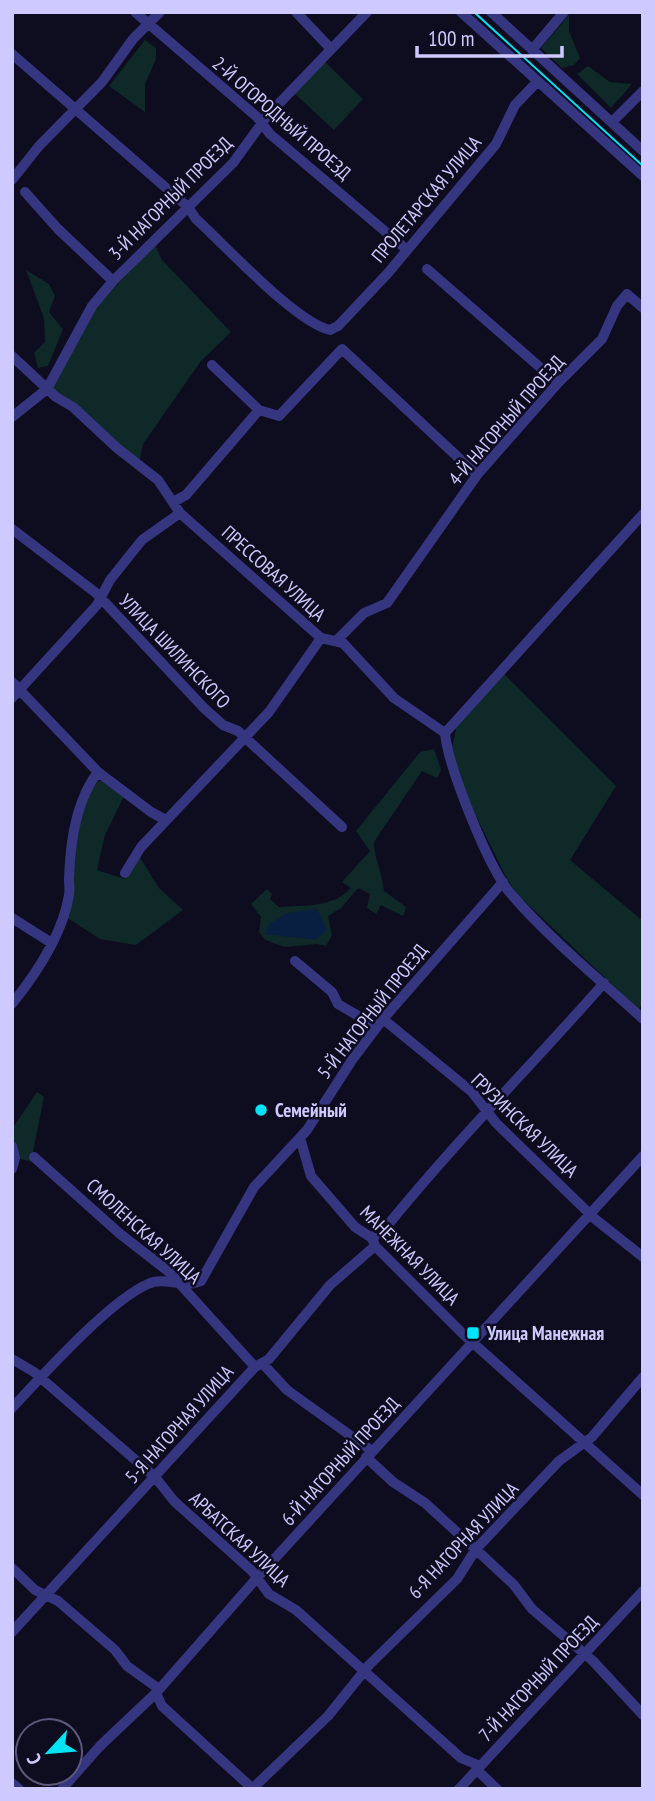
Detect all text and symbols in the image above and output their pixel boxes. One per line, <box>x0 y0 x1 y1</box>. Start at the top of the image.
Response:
scale bar <box>417 14 562 58</box>
text: 100 m <box>428 25 474 52</box>
street label: 2-Й ОГОРОДНЫЙ ПРОЕЗД <box>208 51 356 185</box>
street label: 3-Й НАГОРНЫЙ ПРОЕЗД <box>103 131 237 265</box>
street label: ПРОЛЕТАРСКАЯ УЛИЦА <box>366 131 486 267</box>
street label: 4-Й НАГОРНЫЙ ПРОЕЗД <box>443 350 569 490</box>
street label: ПРЕССОВАЯ УЛИЦА <box>217 520 331 626</box>
street label: УЛИЦА ШИЛИНСКОГО <box>114 589 236 713</box>
street label: 5-Й НАГОРНЫЙ ПРОЕЗД <box>312 939 432 1083</box>
street label: ГРУЗИНСКАЯ УЛИЦА <box>467 1068 583 1182</box>
place label: Семейный <box>275 1098 347 1122</box>
marker: Семейный <box>253 1102 269 1118</box>
street label: СМОЛЕНСКАЯ УЛИЦА <box>82 1173 206 1289</box>
street label: МАНЕЖНАЯ УЛИЦА <box>355 1200 465 1310</box>
place label: Улица Манежная <box>486 1321 604 1345</box>
marker: Улица Манежная <box>465 1325 481 1341</box>
street label: 5-Я НАГОРНАЯ УЛИЦА <box>120 1360 238 1488</box>
street label: 6-Й НАГОРНЫЙ ПРОЕЗД <box>276 1392 404 1530</box>
street label: 6-Я НАГОРНАЯ УЛИЦА <box>403 1477 523 1603</box>
street label: АРБАТСКАЯ УЛИЦА <box>185 1486 295 1592</box>
street label: 7-Й НАГОРНЫЙ ПРОЕЗД <box>473 1610 603 1746</box>
north arrow <box>14 1717 84 1787</box>
text: С <box>21 1750 46 1769</box>

